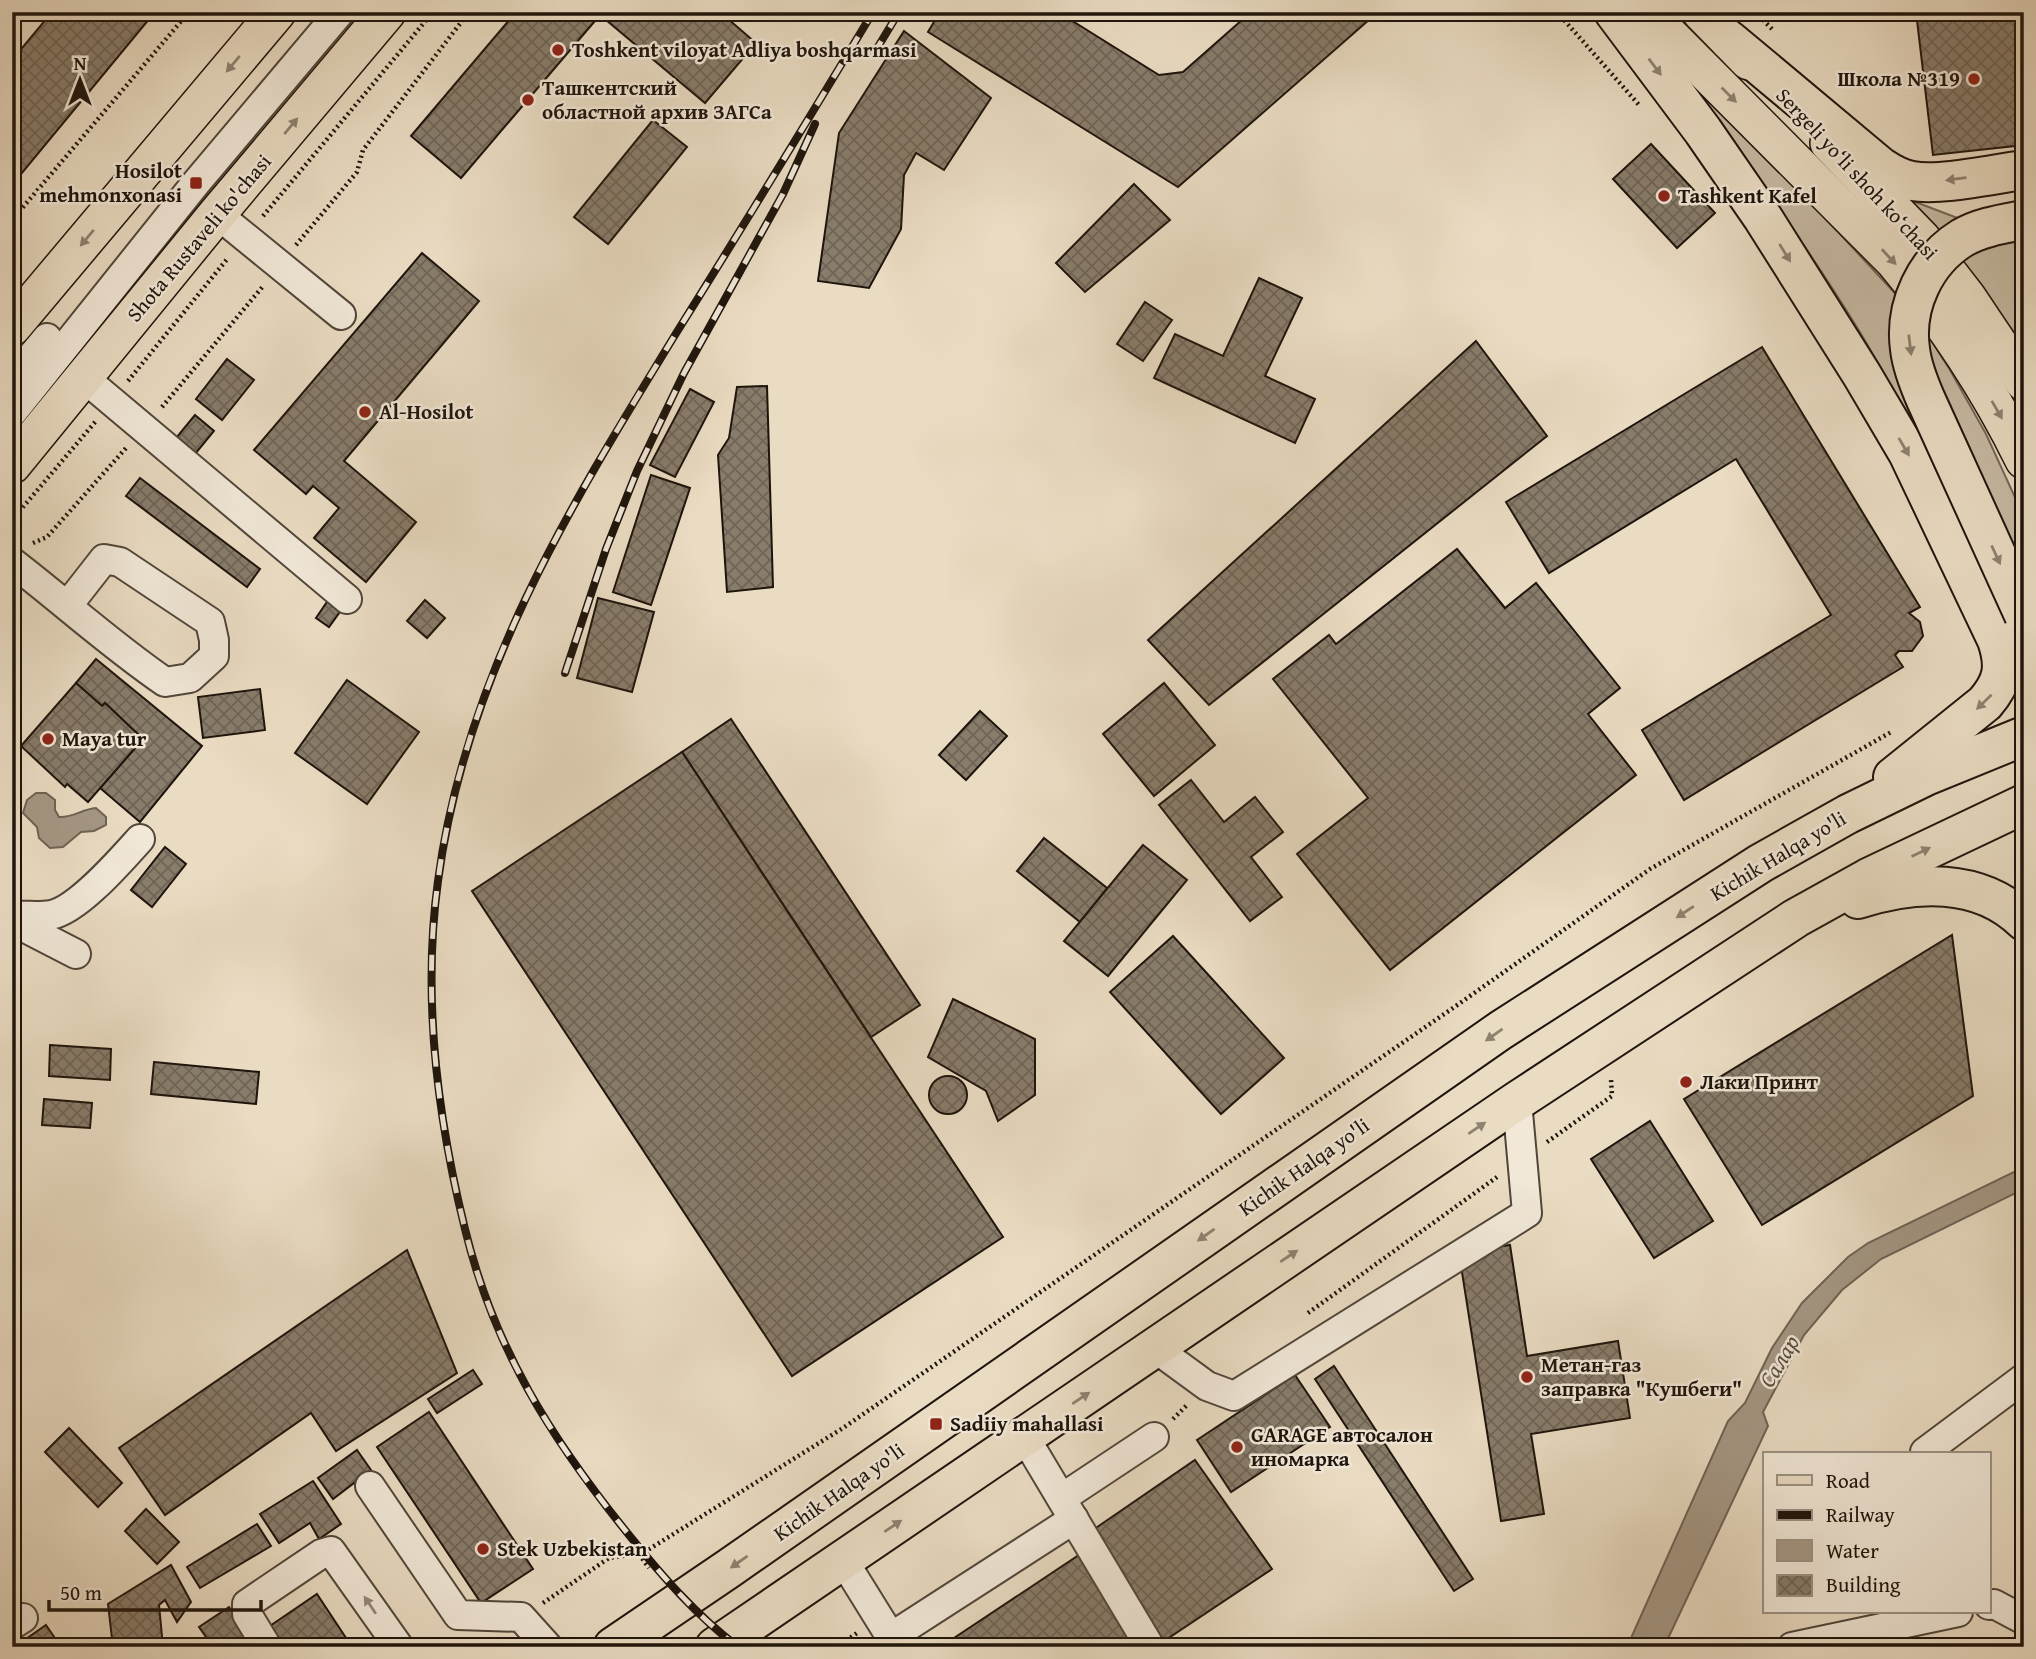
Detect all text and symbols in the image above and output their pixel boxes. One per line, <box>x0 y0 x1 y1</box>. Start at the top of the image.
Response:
place label: Toshkent viloyat Adliya boshqarmasi <box>572 34 917 65</box>
marker: Toshkent viloyat Adliya boshqarmasi <box>550 42 566 58</box>
north arrow <box>46 46 116 116</box>
text: N <box>74 49 87 77</box>
one-way arrow <box>226 56 241 73</box>
one-way arrow <box>1648 58 1662 76</box>
place label: Школа №319 <box>1838 63 1960 94</box>
marker: Школа №319 <box>1966 71 1982 87</box>
place label: Ташкентский областной архив ЗАГСа <box>542 72 772 127</box>
street label: Sergeli yo‘li shoh ko‘chasi <box>1769 81 1946 267</box>
one-way arrow <box>1720 87 1737 103</box>
marker: Ташкентский областной архив ЗАГСа <box>520 92 536 108</box>
one-way arrow <box>283 118 298 135</box>
street label: Shota Rustaveli ko'chasi <box>119 147 278 328</box>
place label: Hosilot mehmonxonasi <box>39 155 182 210</box>
one-way arrow <box>1945 173 1967 184</box>
marker: Hosilot mehmonxonasi <box>188 175 204 191</box>
place label: Tashkent Kafel <box>1678 180 1817 211</box>
marker: Tashkent Kafel <box>1656 188 1672 204</box>
one-way arrow <box>79 229 94 247</box>
one-way arrow <box>1779 244 1792 263</box>
one-way arrow <box>1881 248 1897 266</box>
one-way arrow <box>1904 335 1915 357</box>
place label: Al-Hosilot <box>379 396 473 427</box>
one-way arrow <box>1991 400 2003 419</box>
marker: Al-Hosilot <box>357 404 373 420</box>
one-way arrow <box>1898 438 1910 457</box>
one-way arrow <box>1990 545 2002 565</box>
one-way arrow <box>1976 693 1993 710</box>
place label: Maya tur <box>62 723 147 754</box>
marker: Maya tur <box>40 731 56 747</box>
street label: Kichik Halqa yo'li <box>1704 803 1852 908</box>
one-way arrow <box>1911 846 1931 857</box>
one-way arrow <box>1675 906 1695 919</box>
one-way arrow <box>1485 1028 1503 1042</box>
place label: Лаки Принт <box>1700 1066 1819 1097</box>
marker: Лаки Принт <box>1678 1074 1694 1090</box>
street label: Kichik Halqa yo'li <box>1232 1110 1376 1223</box>
one-way arrow <box>1468 1122 1487 1135</box>
one-way arrow <box>1197 1228 1215 1242</box>
one-way arrow <box>1280 1249 1298 1263</box>
water label: Салар <box>1750 1328 1807 1393</box>
place label: Метан-газ заправка "Кушбеги" <box>1541 1349 1742 1404</box>
marker: Метан-газ заправка "Кушбеги" <box>1519 1369 1535 1385</box>
one-way arrow <box>1072 1391 1090 1405</box>
place label: Sadiiy mahallasi <box>950 1408 1104 1439</box>
marker: Sadiiy mahallasi <box>928 1416 944 1432</box>
place label: GARAGE автосалон иномарка <box>1251 1419 1433 1474</box>
street label: Kichik Halqa yo'li <box>767 1435 911 1548</box>
marker: GARAGE автосалон иномарка <box>1229 1439 1245 1455</box>
legend <box>1763 1452 1990 1614</box>
text: Road <box>1826 1465 1871 1496</box>
text: Railway <box>1826 1499 1895 1530</box>
one-way arrow <box>884 1519 902 1533</box>
place label: Stek Uzbekistan <box>497 1533 648 1564</box>
text: Water <box>1826 1535 1879 1566</box>
marker: Stek Uzbekistan <box>475 1541 491 1557</box>
one-way arrow <box>730 1555 748 1569</box>
scale bar <box>49 1568 261 1612</box>
text: Building <box>1826 1569 1901 1600</box>
text: 50 m <box>60 1577 102 1608</box>
one-way arrow <box>363 1596 377 1614</box>

